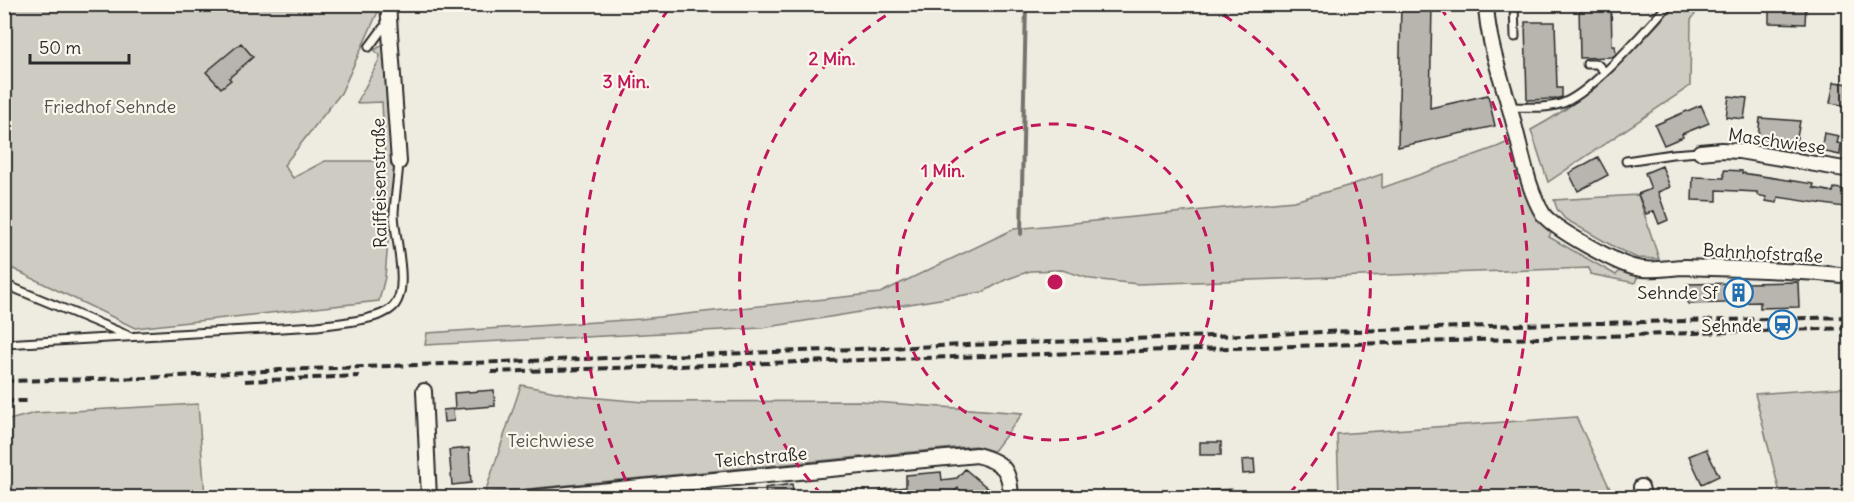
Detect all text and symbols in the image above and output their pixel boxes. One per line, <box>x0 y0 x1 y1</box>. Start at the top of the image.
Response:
scale bar <box>30 27 129 65</box>
text: 50 m <box>39 36 81 59</box>
text: 2 Min. <box>809 47 856 70</box>
text: 3 Min. <box>602 70 650 93</box>
park label: Friedhof Sehnde <box>44 95 176 118</box>
street label: Raiffeisenstraße <box>366 118 392 248</box>
street label: Maschwiese <box>1727 123 1827 159</box>
text: 1 Min. <box>921 159 965 182</box>
street label: Bahnhofstraße <box>1702 238 1824 268</box>
centre of rings <box>1045 272 1065 292</box>
building icon: Sehnde Sf <box>1723 276 1755 308</box>
place label: Sehnde Sf <box>1637 281 1719 304</box>
station icon: Sehnde <box>1767 309 1799 341</box>
place label: Sehnde <box>1701 314 1762 337</box>
park label: Teichwiese <box>507 429 595 452</box>
street label: Teichstraße <box>714 442 808 472</box>

